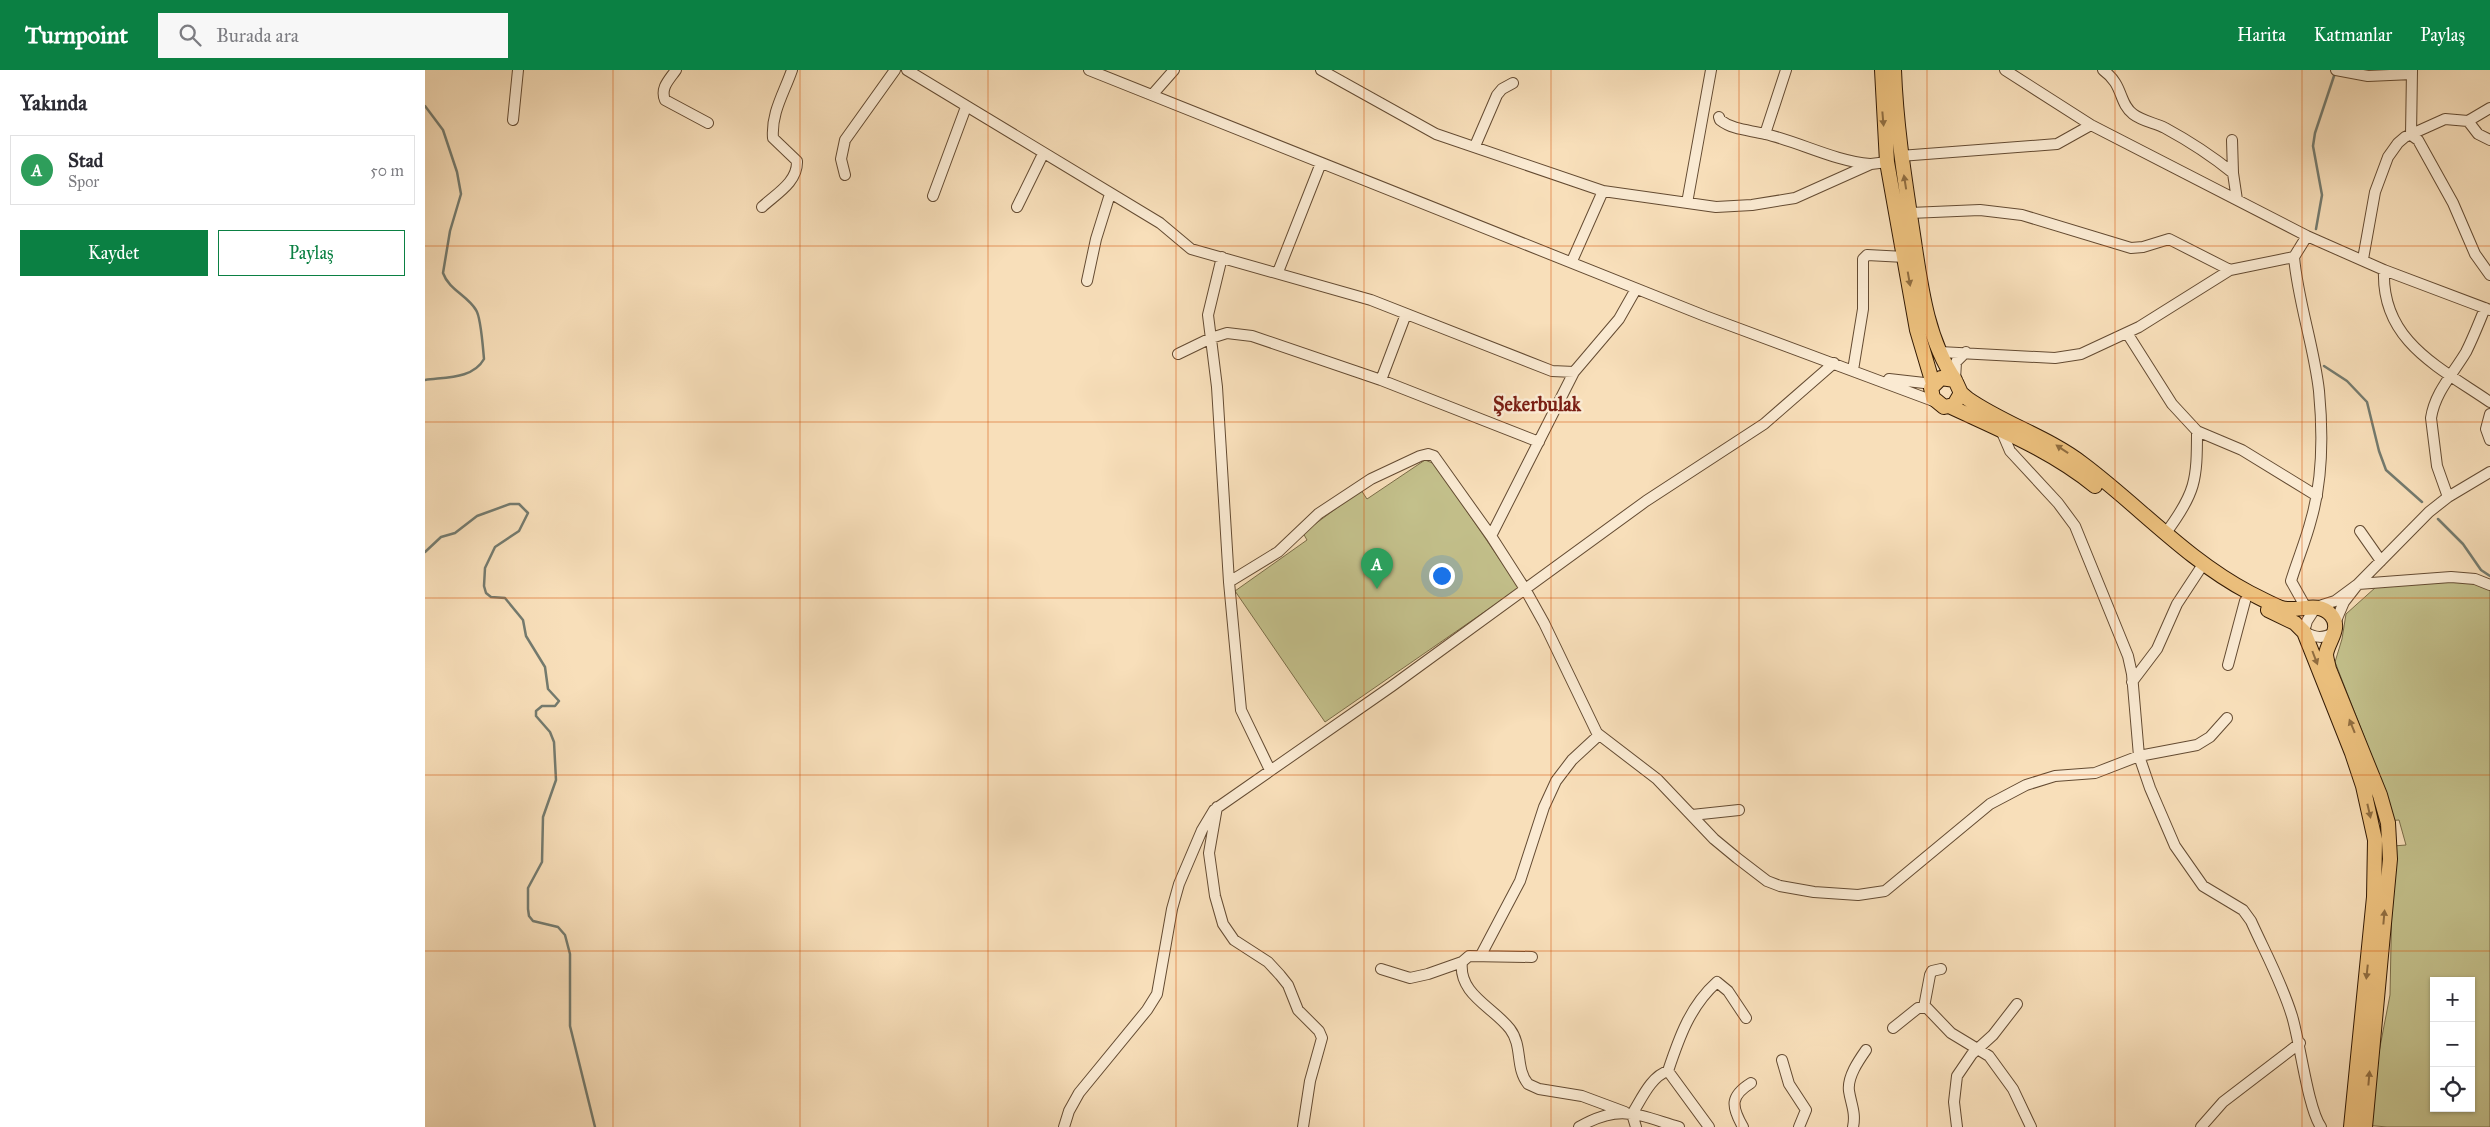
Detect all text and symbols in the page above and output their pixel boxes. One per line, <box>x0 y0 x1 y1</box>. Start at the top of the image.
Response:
search box <box>158 13 508 58</box>
text: Turnpoint <box>25 20 128 50</box>
icon: search <box>176 21 204 49</box>
text: Burada ara <box>216 24 299 47</box>
text: Harita <box>2237 24 2286 46</box>
text: Katmanlar <box>2314 24 2392 46</box>
text: Paylaş <box>2420 24 2465 46</box>
text: Yakında <box>20 90 87 116</box>
one-way arrow <box>1879 111 1887 127</box>
text: Stad <box>68 149 103 172</box>
text: A <box>32 161 42 180</box>
text: 50 m <box>370 161 404 180</box>
text: Spor <box>68 172 99 191</box>
one-way arrow <box>1900 174 1908 190</box>
button: Kaydet <box>20 230 208 276</box>
button: Paylaş <box>218 230 405 276</box>
one-way arrow <box>1906 271 1914 287</box>
district label: Şekerbulak <box>1493 392 1582 417</box>
one-way arrow <box>2056 445 2069 454</box>
pin: A <box>1361 548 1393 589</box>
your location <box>1429 563 1455 589</box>
one-way arrow <box>2311 651 2319 665</box>
one-way arrow <box>2348 719 2356 733</box>
one-way arrow <box>2365 803 2373 819</box>
one-way arrow <box>2381 908 2389 924</box>
one-way arrow <box>2363 965 2371 981</box>
map controls <box>2430 977 2475 1112</box>
button: + <box>2430 977 2475 1022</box>
button: − <box>2430 1022 2475 1067</box>
button: locate <box>2430 1067 2475 1112</box>
one-way arrow <box>2366 1070 2374 1086</box>

